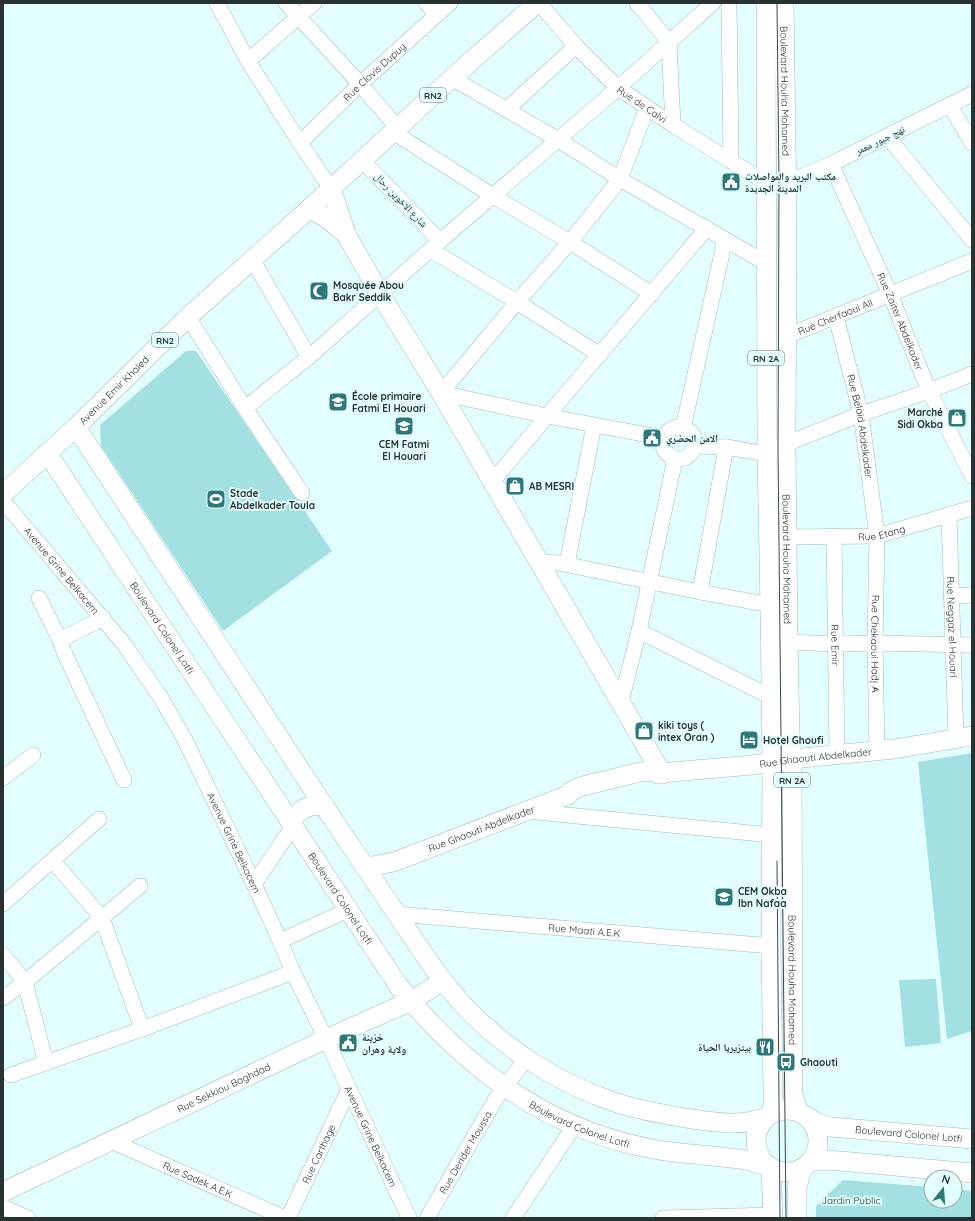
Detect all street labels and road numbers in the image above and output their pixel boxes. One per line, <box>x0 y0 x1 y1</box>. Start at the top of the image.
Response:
street label: Boulevard Houha Mohamed <box>778 26 793 156</box>
street label: Rue Clovis Dupuy <box>340 40 408 104</box>
street label: Rue de Calvi <box>615 83 669 125</box>
road number: RN2 <box>420 88 446 102</box>
street label: نهج جبور معمر <box>852 122 907 158</box>
street label: شارع الاخوين رحال <box>372 170 431 230</box>
street label: Rue Zaiter Abdelkader <box>875 270 926 372</box>
street label: Rue Cherfaoui Ali <box>796 295 875 337</box>
road number: RN2 <box>152 333 178 347</box>
road number: RN 2A <box>748 351 784 365</box>
street label: Avenue Emir Khaled <box>76 353 151 427</box>
street label: Rue Belaid Abdelkader <box>844 373 876 479</box>
street label: Boulevard Houha Mohamed <box>780 494 794 624</box>
street label: Rue Etang <box>858 522 907 543</box>
street label: Avenue Grine Belkacem <box>21 524 102 617</box>
street label: Rue Neggaz el Houari <box>944 576 961 678</box>
street label: Boulevard Colonel Lotfi <box>127 579 198 676</box>
street label: Rue Chekaoui Hadj A <box>868 595 882 693</box>
street label: Rue Emir <box>829 624 842 666</box>
street label: Rue Ghaouti Abdelkader <box>758 745 872 770</box>
road number: RN 2A <box>774 773 810 787</box>
street label: Avenue Grine Belkacem <box>205 790 264 895</box>
street label: Rue Ghaouti Abdelkader <box>426 802 537 855</box>
street label: Boulevard Colonel Lotfi <box>306 850 376 947</box>
street label: Boulevard Houha Mohamed <box>786 915 799 1045</box>
street label: Rue Maati A.E.K <box>548 920 621 940</box>
street label: Rue Sekkiou Baghdad <box>175 1060 272 1115</box>
street label: Avenue Grine Belkacem <box>342 1084 400 1189</box>
street label: Boulevard Colonel Lotfi <box>527 1097 631 1150</box>
street label: Rue Derider Moussa <box>436 1108 494 1196</box>
street label: Rue Carthage <box>299 1122 338 1186</box>
street label: Boulevard Colonel Lotfi <box>855 1123 963 1145</box>
street label: Rue Sadek A.E.K <box>161 1158 235 1201</box>

